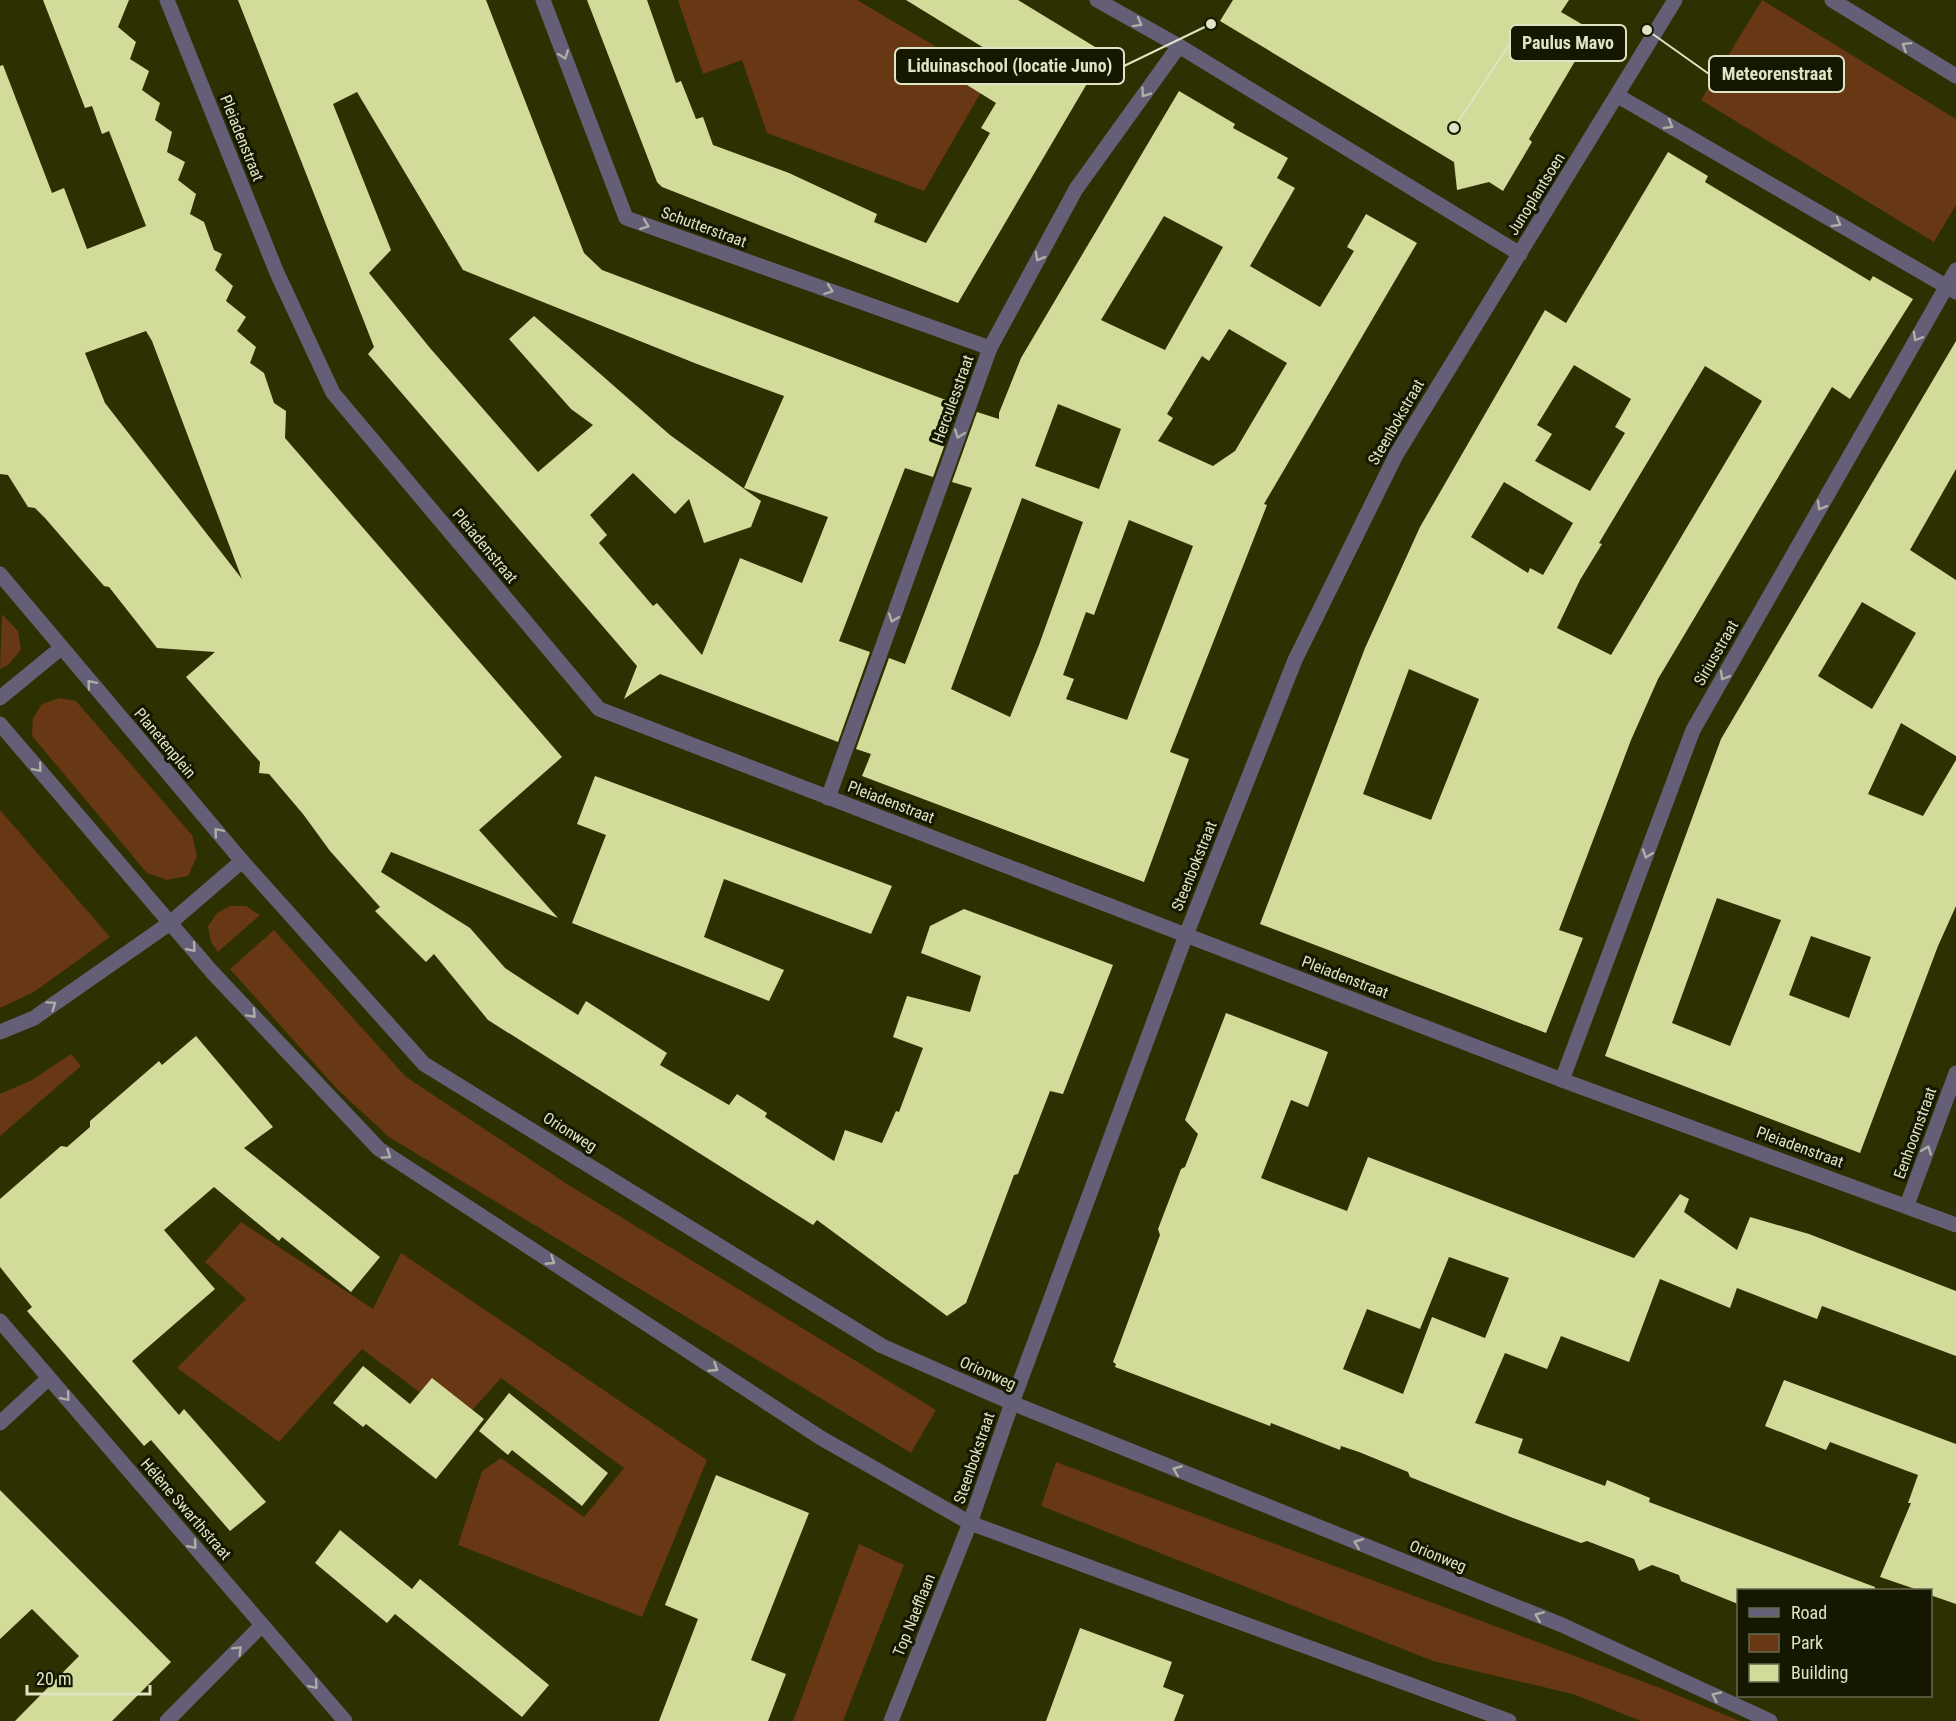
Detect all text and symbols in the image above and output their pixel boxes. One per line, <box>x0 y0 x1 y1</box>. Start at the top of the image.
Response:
one-way arrow <box>1132 16 1142 27</box>
callout: Paulus Mavo <box>1510 25 1626 61</box>
text: Paulus Mavo <box>1522 32 1614 53</box>
one-way arrow <box>1902 41 1912 53</box>
callout: Liduinaschool (locatie Juno) <box>895 48 1124 84</box>
one-way arrow <box>557 49 569 60</box>
text: Liduinaschool (locatie Juno) <box>908 55 1112 77</box>
callout: Meteorenstraat <box>1709 56 1844 92</box>
text: Meteorenstraat <box>1722 63 1833 84</box>
one-way arrow <box>1141 87 1152 98</box>
street label: Pleiadenstraat <box>216 92 268 184</box>
one-way arrow <box>1662 118 1673 129</box>
street label: Junoplantsoen <box>1503 149 1569 239</box>
street label: Schutterstraat <box>659 203 750 251</box>
one-way arrow <box>1831 216 1841 227</box>
one-way arrow <box>639 218 650 231</box>
one-way arrow <box>1035 251 1046 261</box>
one-way arrow <box>823 283 833 296</box>
one-way arrow <box>1913 331 1924 341</box>
street label: Herculesstraat <box>928 352 978 446</box>
street label: Steenbokstraat <box>1364 376 1428 468</box>
one-way arrow <box>954 428 966 439</box>
one-way arrow <box>1816 500 1828 510</box>
street label: Pleiadenstraat <box>448 505 522 587</box>
one-way arrow <box>888 612 900 623</box>
street label: Siriusstraat <box>1690 617 1742 689</box>
one-way arrow <box>1720 669 1731 680</box>
one-way arrow <box>87 680 98 691</box>
street label: Planetenplein <box>130 704 200 782</box>
one-way arrow <box>31 761 42 772</box>
street label: Pleiadenstraat <box>845 777 937 827</box>
street label: Steenbokstraat <box>1167 818 1221 914</box>
one-way arrow <box>214 828 225 839</box>
one-way arrow <box>1641 848 1654 859</box>
one-way arrow <box>185 941 196 952</box>
street label: Pleiadenstraat <box>1299 952 1391 1002</box>
one-way arrow <box>45 1001 56 1012</box>
one-way arrow <box>245 1008 256 1018</box>
street label: Eenhoornstraat <box>1890 1084 1940 1181</box>
street label: Orionweg <box>540 1108 600 1156</box>
street label: Pleiadenstraat <box>1754 1122 1846 1172</box>
one-way arrow <box>1920 1145 1933 1156</box>
one-way arrow <box>381 1147 391 1159</box>
one-way arrow <box>544 1254 555 1265</box>
street label: Orionweg <box>957 1352 1019 1394</box>
one-way arrow <box>708 1360 718 1372</box>
one-way arrow <box>59 1390 70 1401</box>
street label: Steenbokstraat <box>949 1409 999 1506</box>
street label: Hélène Swarthstraat <box>137 1454 235 1564</box>
one-way arrow <box>1173 1465 1184 1477</box>
street label: Orionweg <box>1407 1536 1469 1576</box>
one-way arrow <box>186 1538 197 1549</box>
one-way arrow <box>1353 1538 1364 1550</box>
street label: Top Naefflaan <box>889 1571 939 1659</box>
legend <box>1737 1589 1932 1697</box>
text: Road <box>1791 1602 1827 1623</box>
one-way arrow <box>1534 1611 1545 1623</box>
text: Park <box>1791 1632 1823 1653</box>
one-way arrow <box>230 1646 241 1657</box>
scale bar <box>27 1658 150 1696</box>
text: Building <box>1791 1662 1848 1683</box>
text: 20 m <box>36 1668 71 1689</box>
one-way arrow <box>307 1678 318 1689</box>
one-way arrow <box>1712 1692 1723 1704</box>

